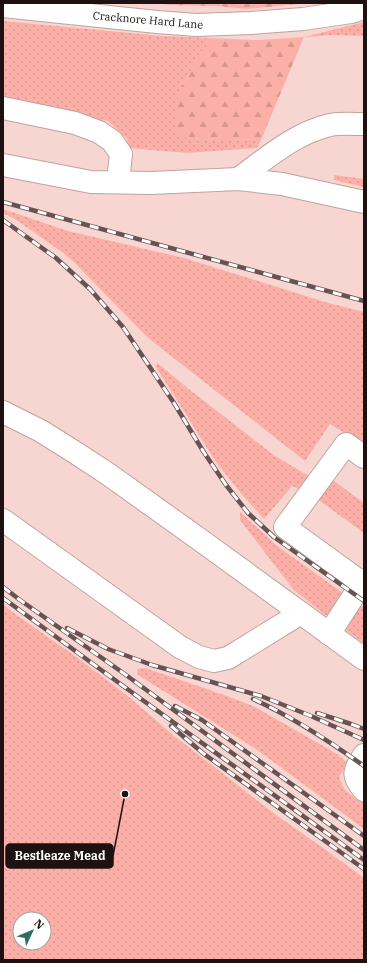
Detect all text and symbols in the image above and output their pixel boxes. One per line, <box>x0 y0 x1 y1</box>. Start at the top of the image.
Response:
street label: Cracknore Hard Lane <box>92 8 204 32</box>
callout: Bestleaze Mead <box>6 844 113 868</box>
text: Bestleaze Mead <box>14 848 106 863</box>
north arrow <box>12 911 52 951</box>
text: N <box>31 916 47 932</box>

